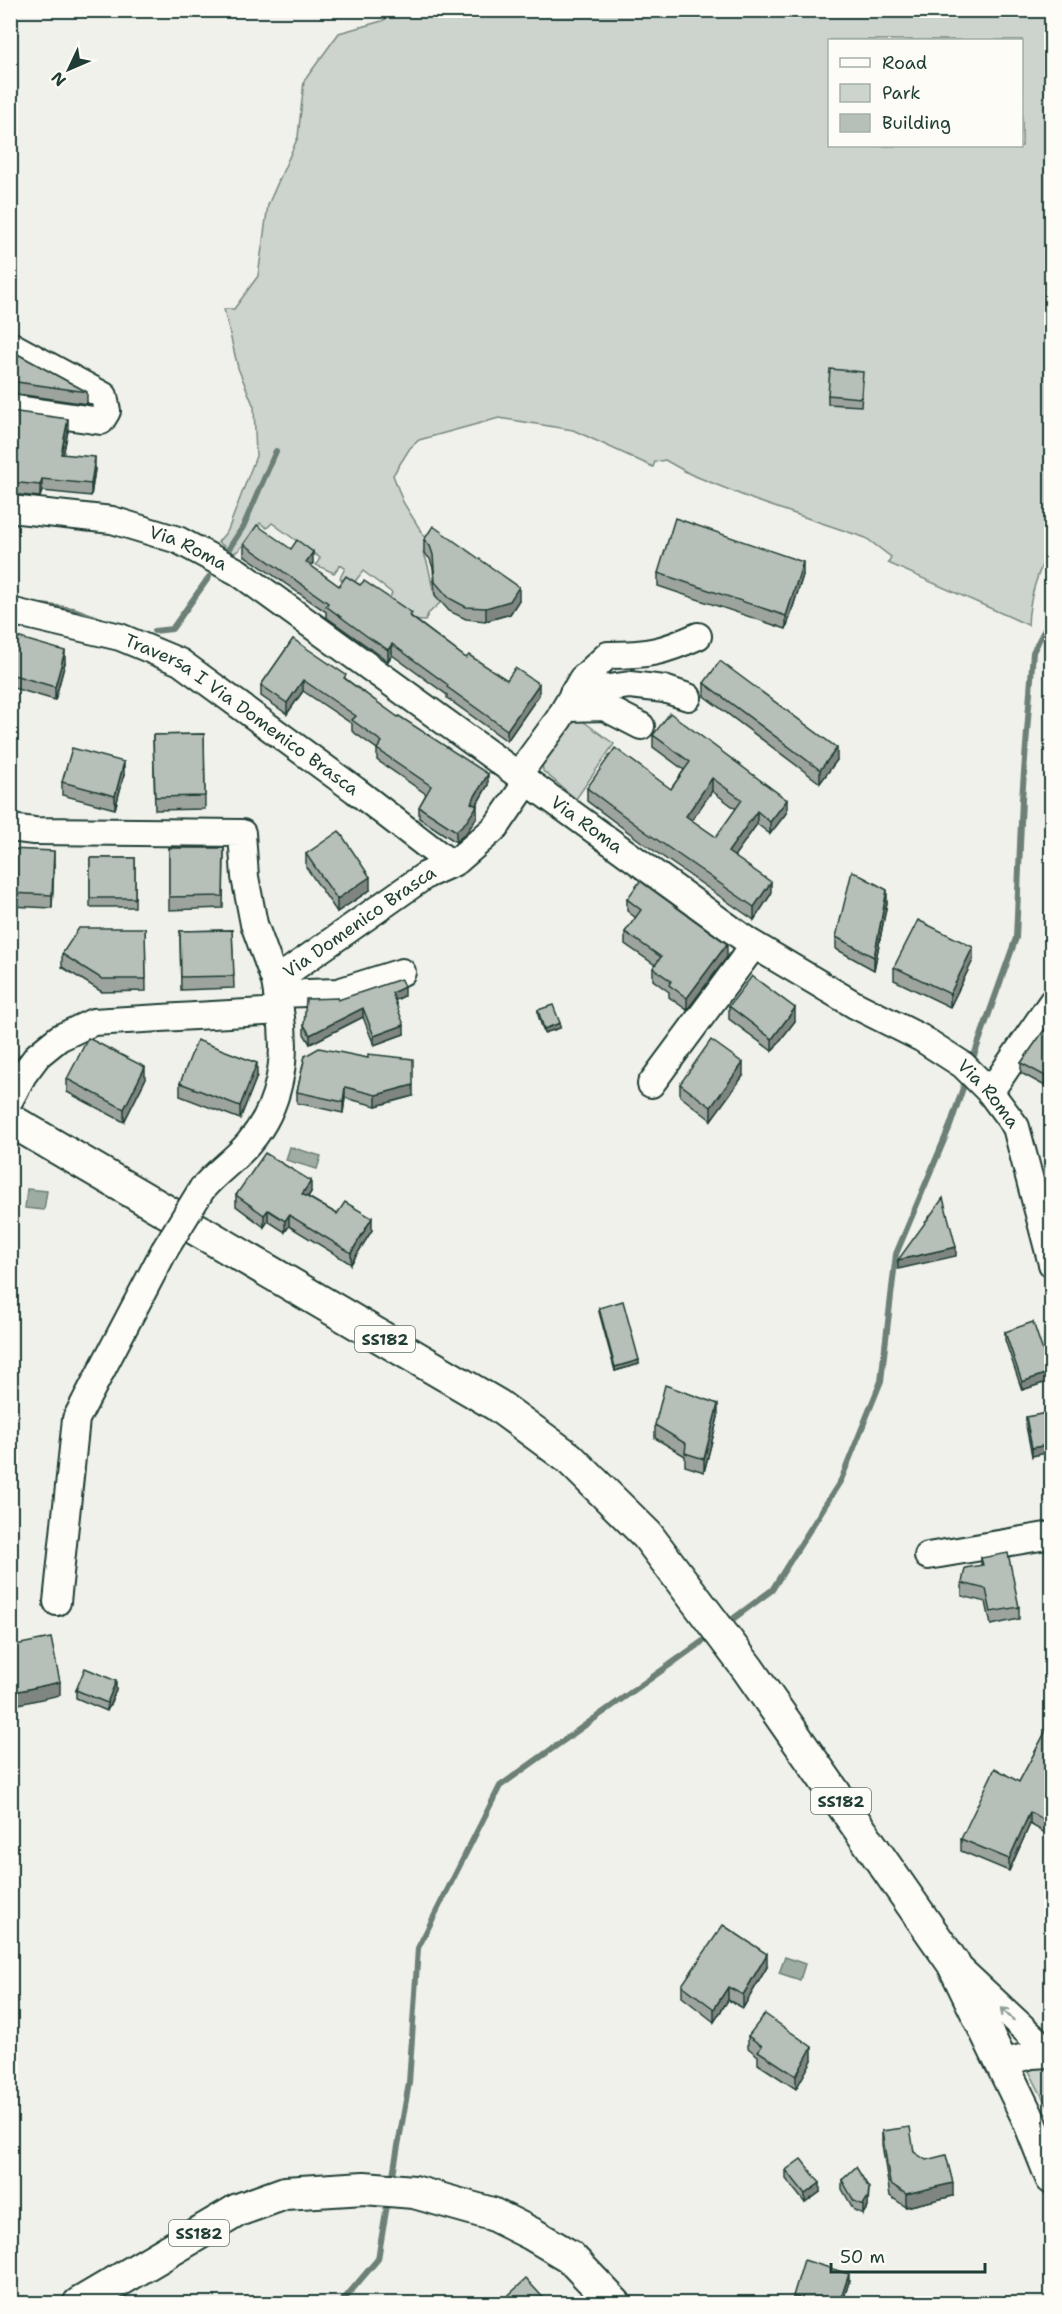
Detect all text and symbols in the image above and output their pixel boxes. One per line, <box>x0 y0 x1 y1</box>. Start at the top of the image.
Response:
north arrow <box>39 39 99 99</box>
legend <box>828 39 1023 147</box>
text: Road <box>882 51 927 75</box>
text: N <box>47 67 71 91</box>
text: Park <box>882 81 921 105</box>
text: Building <box>882 111 951 135</box>
street label: Via Roma <box>146 520 232 576</box>
street label: Traversa I Via Domenico Brasca <box>121 628 364 801</box>
street label: Via Roma <box>546 790 628 859</box>
street label: Via Domenico Brasca <box>278 860 440 984</box>
street label: Via Roma <box>952 1054 1025 1133</box>
road number: SS182 <box>355 1326 415 1352</box>
road number: SS182 <box>811 1788 871 1814</box>
one-way arrow <box>1000 2007 1015 2021</box>
road number: SS182 <box>169 2220 229 2246</box>
scale bar <box>831 2236 986 2274</box>
text: 50 m <box>840 2245 885 2269</box>

